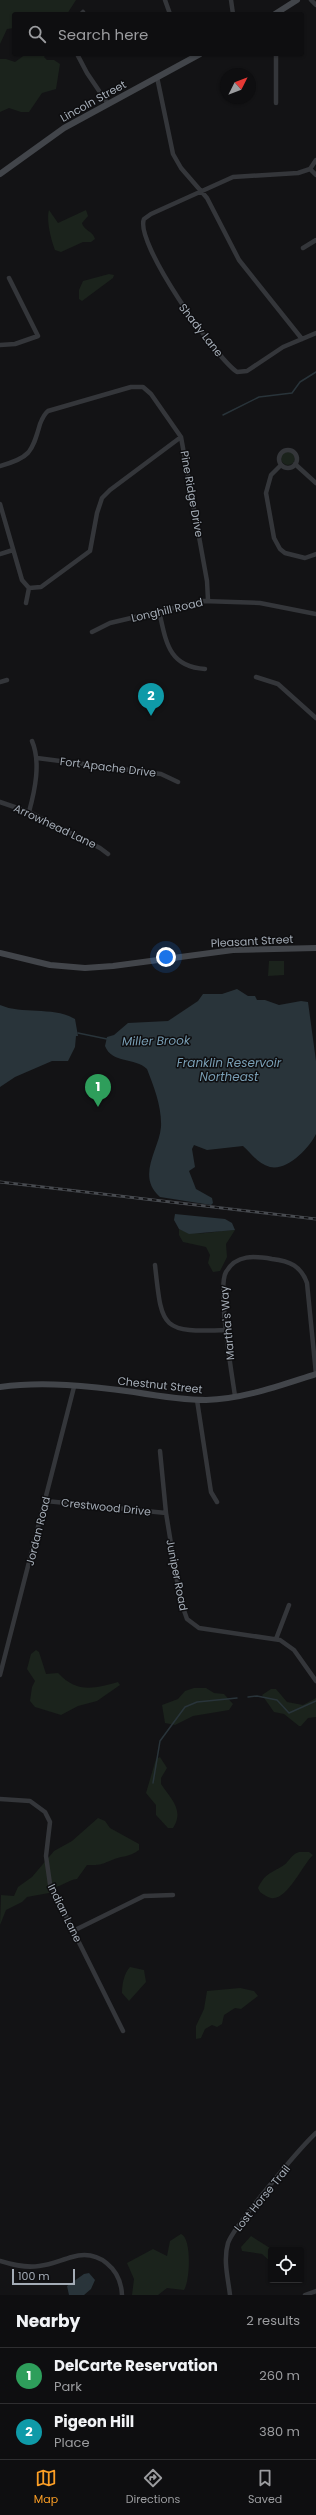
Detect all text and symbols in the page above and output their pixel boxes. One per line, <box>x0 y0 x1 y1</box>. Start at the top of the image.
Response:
search box <box>12 12 304 56</box>
icon: search <box>26 23 48 45</box>
text: Search here <box>58 24 148 45</box>
north arrow <box>220 68 256 104</box>
street label: Lincoln Street <box>57 76 129 126</box>
street label: Shady Lane <box>175 300 227 360</box>
street label: Pine Ridge Drive <box>177 450 208 539</box>
street label: Longhill Road <box>130 594 204 626</box>
pin: 2 <box>138 683 164 716</box>
street label: Fort Apache Drive <box>59 753 157 781</box>
street label: Arrowhead Lane <box>11 800 99 852</box>
street label: Pleasant Street <box>210 931 294 951</box>
your location <box>156 947 176 967</box>
water label: Miller Brook <box>122 1031 191 1050</box>
water label: Franklin Reservoir Northeast <box>177 1054 282 1085</box>
pin: 1 <box>85 1074 111 1107</box>
street label: Martha's Way <box>216 1285 238 1361</box>
street label: Chestnut Street <box>117 1373 203 1397</box>
street label: Crestwood Drive <box>60 1494 152 1520</box>
street label: Jordan Road <box>22 1495 54 1567</box>
street label: Juniper Road <box>162 1538 192 1612</box>
street label: Indian Lane <box>44 1881 86 1945</box>
street label: Lost Horse Trail <box>230 2161 294 2235</box>
map controls <box>268 2247 304 2283</box>
button: locate <box>268 2247 304 2283</box>
scale bar <box>12 2267 75 2286</box>
text: 100 m <box>18 2268 50 2284</box>
text: Nearby <box>16 2309 80 2333</box>
text: 2 results <box>246 2311 300 2330</box>
text: DelCarte Reservation <box>54 2355 218 2376</box>
text: 1 <box>27 2366 31 2385</box>
text: 260 m <box>259 2366 300 2385</box>
text: Park <box>54 2377 82 2396</box>
text: Pigeon Hill <box>54 2411 134 2432</box>
text: 2 <box>25 2422 33 2441</box>
text: 380 m <box>259 2422 300 2441</box>
text: Place <box>54 2433 89 2452</box>
tab: Map <box>34 2467 58 2508</box>
tab: Directions <box>126 2467 180 2508</box>
tab: Saved <box>248 2467 282 2508</box>

